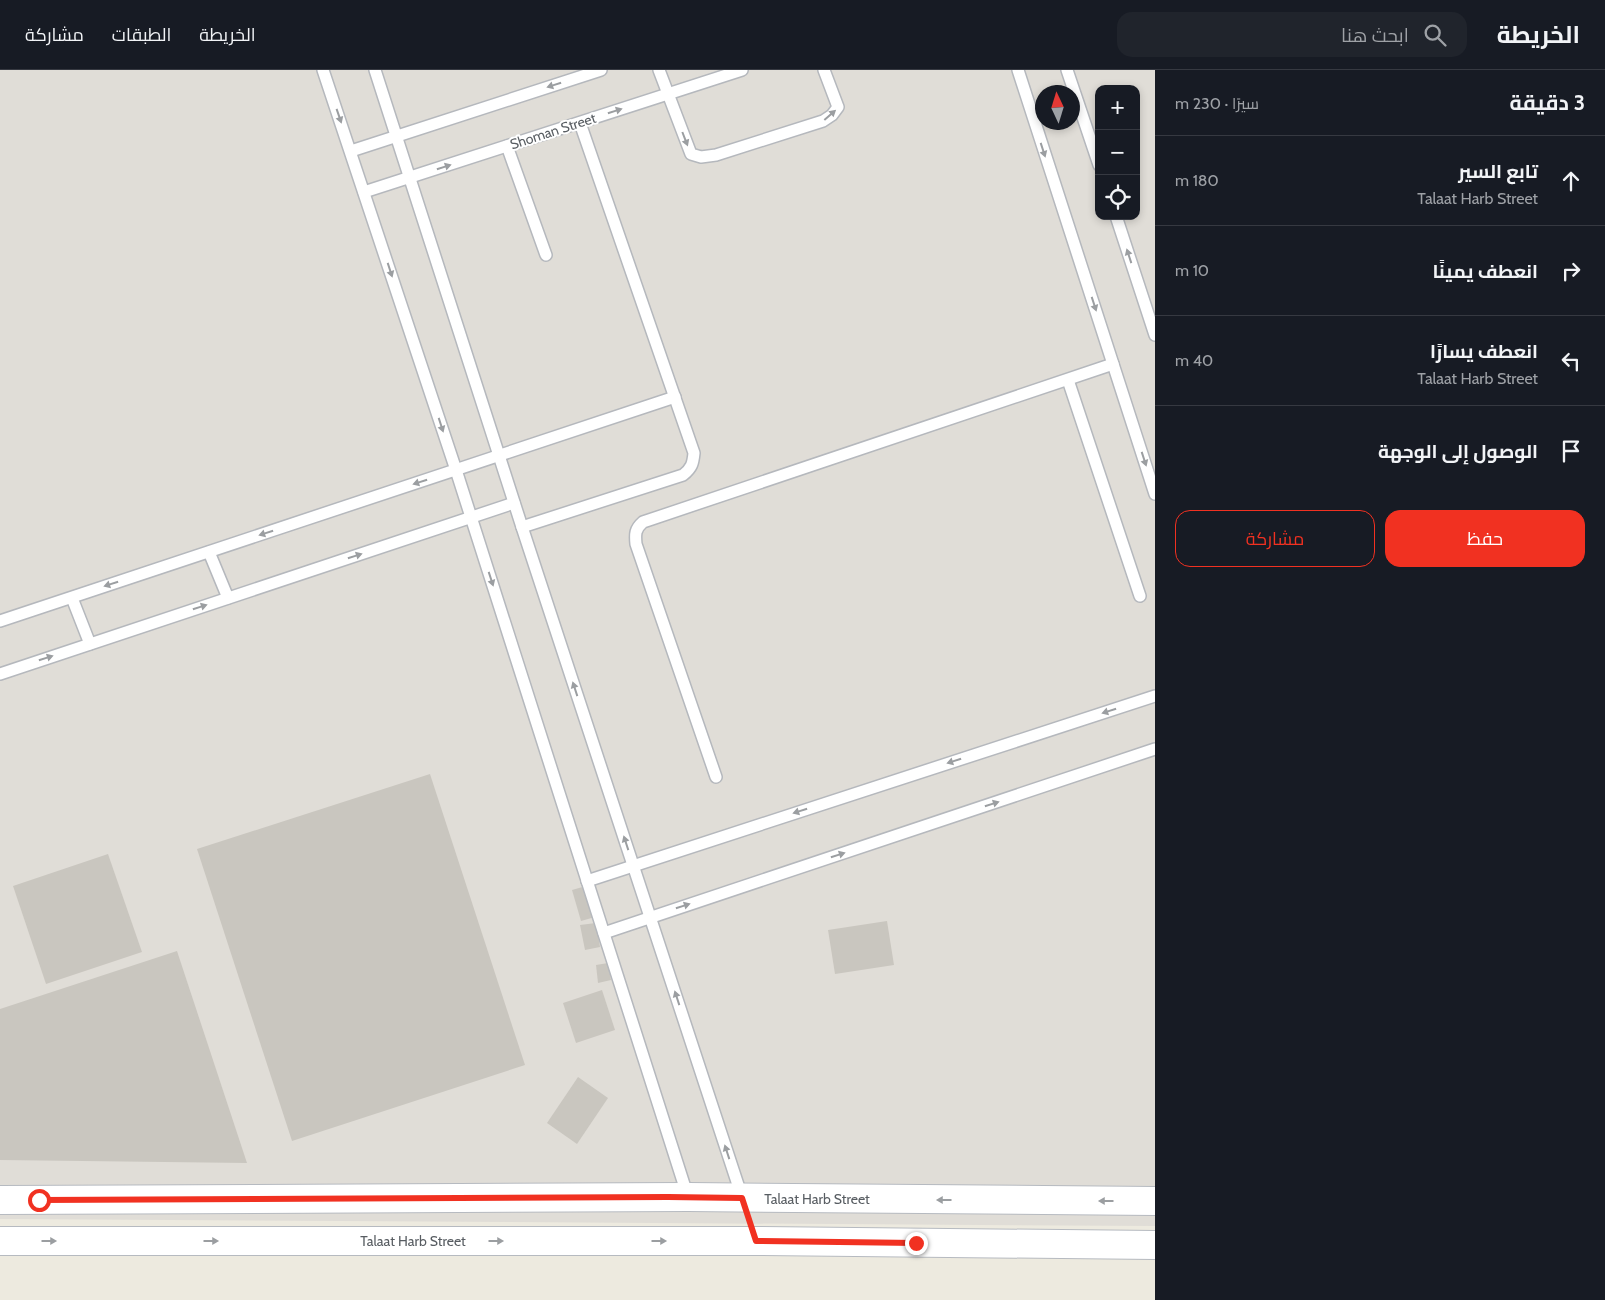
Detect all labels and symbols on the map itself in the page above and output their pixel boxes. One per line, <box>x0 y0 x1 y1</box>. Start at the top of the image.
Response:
one-way arrow <box>547 82 562 89</box>
north arrow <box>1035 85 1080 130</box>
one-way arrow <box>608 107 623 114</box>
one-way arrow <box>335 109 343 124</box>
street label: Shoman Street <box>508 109 599 153</box>
one-way arrow <box>823 109 835 121</box>
one-way arrow <box>682 132 690 147</box>
one-way arrow <box>1040 142 1048 157</box>
one-way arrow <box>437 162 452 170</box>
one-way arrow <box>1124 248 1132 263</box>
one-way arrow <box>387 263 394 278</box>
one-way arrow <box>1090 297 1098 312</box>
one-way arrow <box>438 417 446 432</box>
one-way arrow <box>1140 452 1148 467</box>
one-way arrow <box>412 479 427 487</box>
one-way arrow <box>258 530 273 538</box>
one-way arrow <box>347 551 362 559</box>
one-way arrow <box>488 572 495 587</box>
one-way arrow <box>104 581 119 589</box>
one-way arrow <box>193 603 208 610</box>
one-way arrow <box>39 654 54 662</box>
one-way arrow <box>571 681 579 696</box>
one-way arrow <box>1101 708 1116 715</box>
one-way arrow <box>946 757 961 765</box>
one-way arrow <box>985 800 1000 808</box>
one-way arrow <box>792 808 807 816</box>
one-way arrow <box>622 836 629 851</box>
one-way arrow <box>830 851 845 858</box>
one-way arrow <box>676 902 691 910</box>
one-way arrow <box>672 990 680 1005</box>
one-way arrow <box>723 1144 731 1159</box>
route start <box>28 1189 51 1212</box>
street label: Talaat Harb Street <box>764 1190 870 1208</box>
one-way arrow <box>936 1196 952 1204</box>
one-way arrow <box>1098 1197 1114 1205</box>
street label: Talaat Harb Street <box>360 1232 466 1250</box>
route end <box>905 1232 928 1255</box>
one-way arrow <box>41 1237 57 1245</box>
one-way arrow <box>203 1237 219 1245</box>
one-way arrow <box>488 1237 504 1245</box>
one-way arrow <box>651 1237 667 1245</box>

